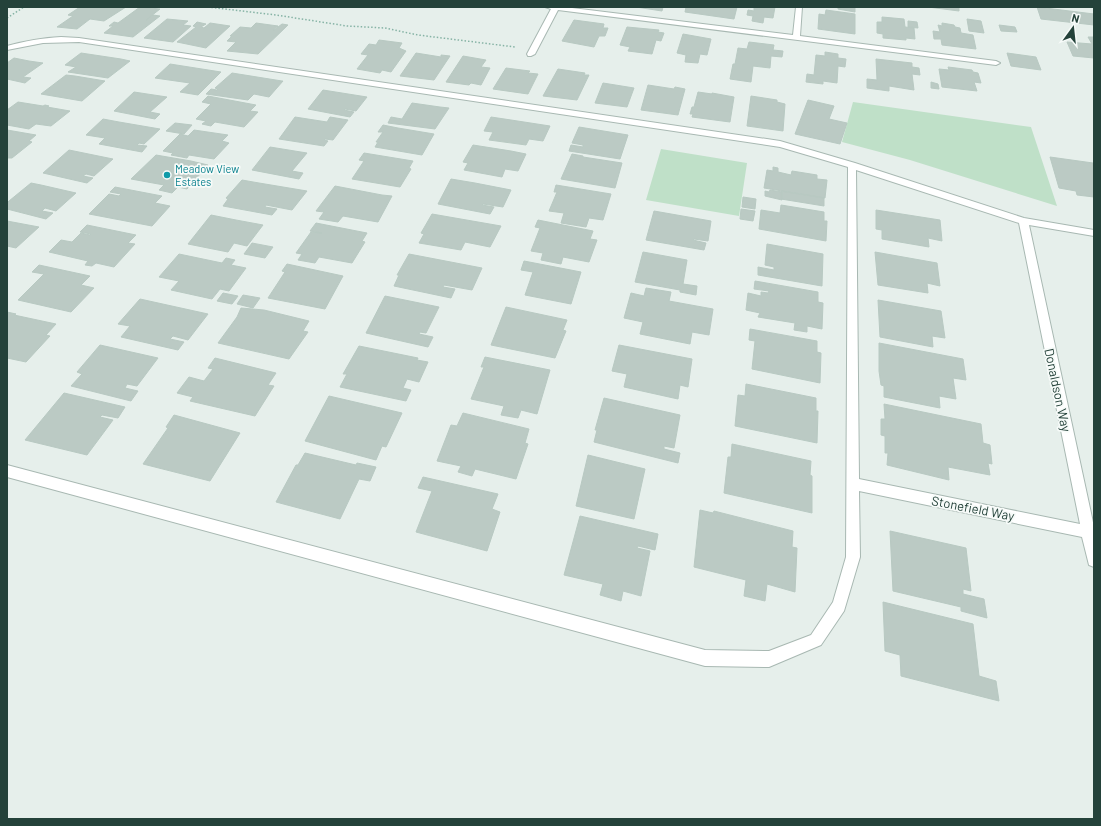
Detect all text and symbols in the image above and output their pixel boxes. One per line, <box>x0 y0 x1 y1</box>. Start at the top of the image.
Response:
north arrow <box>1053 8 1093 48</box>
text: N <box>1070 11 1081 25</box>
place label: Meadow View Estates <box>175 162 239 188</box>
marker: Meadow View Estates <box>162 170 172 180</box>
street label: Donaldson Way <box>1041 347 1075 433</box>
street label: Stonefield Way <box>930 492 1016 524</box>

